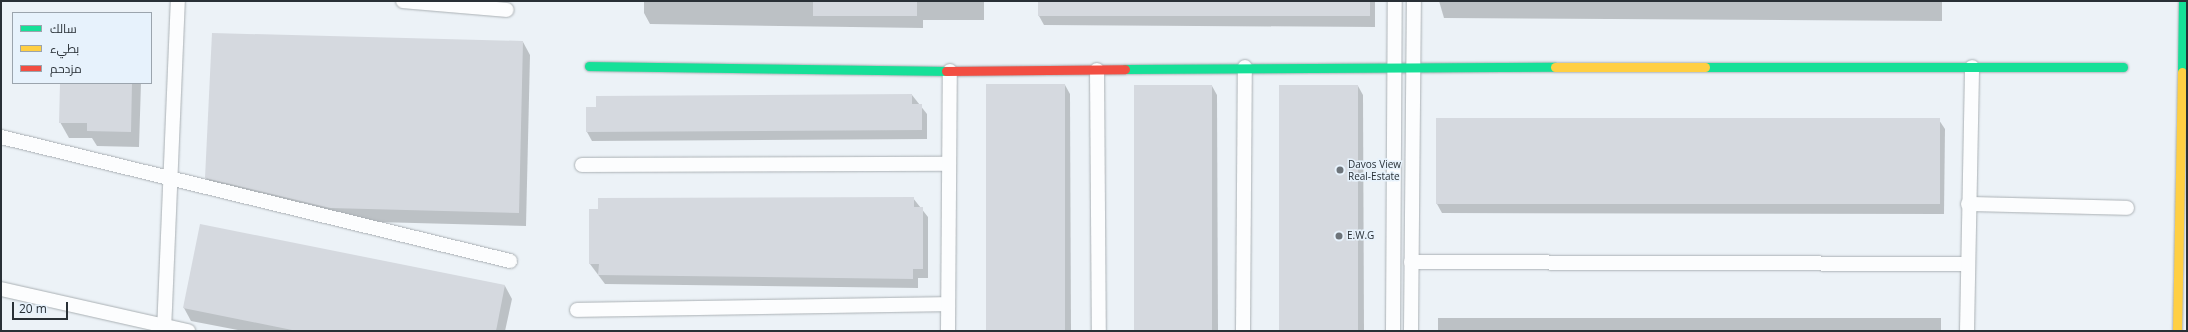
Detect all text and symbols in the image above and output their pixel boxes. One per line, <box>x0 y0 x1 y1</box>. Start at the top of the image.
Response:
legend <box>12 12 152 84</box>
text: سالك <box>50 20 77 37</box>
text: بطيء <box>50 40 79 57</box>
text: مزدحم <box>50 60 82 77</box>
place label: Davos View Real-Estate <box>1348 158 1401 182</box>
marker: Davos View Real-Estate <box>1335 165 1345 175</box>
place label: E.W.G <box>1347 230 1374 242</box>
marker: E.W.G <box>1334 231 1344 241</box>
scale bar <box>14 294 70 320</box>
text: 20 m <box>19 300 47 317</box>

